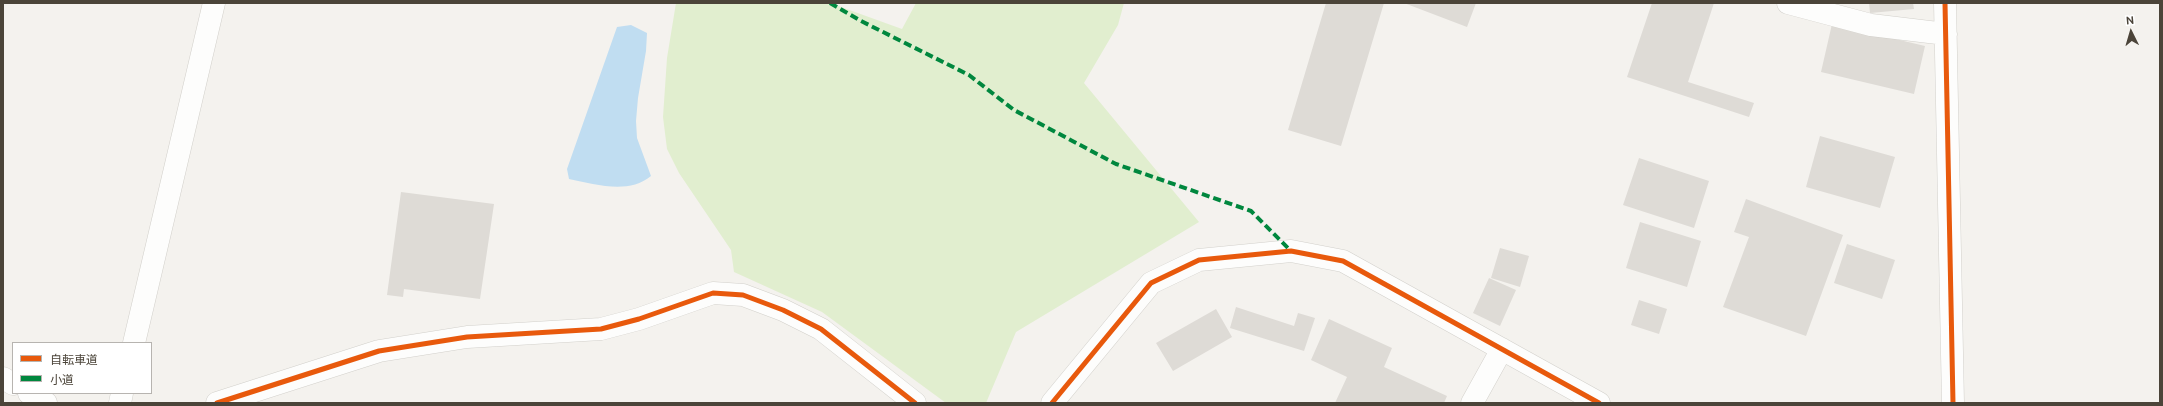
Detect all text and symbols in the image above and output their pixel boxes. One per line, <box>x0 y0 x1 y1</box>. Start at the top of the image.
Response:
north arrow <box>2111 12 2151 52</box>
text: N <box>2125 14 2135 26</box>
legend <box>12 342 152 394</box>
text: 自転車道 <box>50 353 98 366</box>
text: 小道 <box>50 373 74 386</box>

